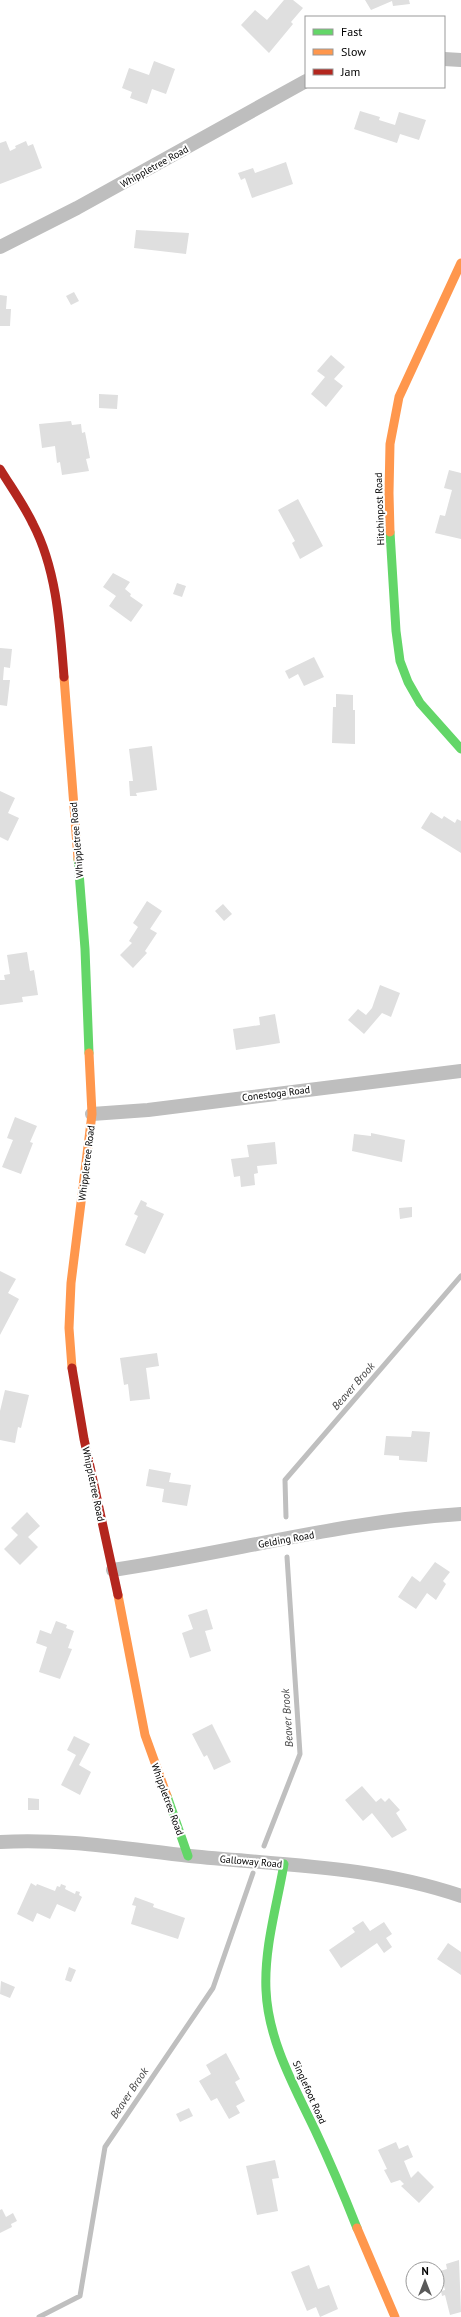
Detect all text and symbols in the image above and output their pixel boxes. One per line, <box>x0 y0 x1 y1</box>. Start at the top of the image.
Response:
legend <box>305 16 445 88</box>
text: Fast <box>341 24 362 39</box>
text: Slow <box>341 44 366 59</box>
text: Jam <box>340 64 360 79</box>
street label: Whippletree Road <box>118 142 191 191</box>
street label: Hitchinpost Road <box>372 472 387 546</box>
street label: Whippletree Road <box>67 802 86 878</box>
street label: Conestoga Road <box>241 1083 311 1104</box>
street label: Whippletree Road <box>75 1125 98 1202</box>
water label: Beaver Brook <box>329 1359 378 1413</box>
street label: Whippletree Road <box>79 1446 108 1523</box>
street label: Gelding Road <box>257 1528 315 1551</box>
water label: Beaver Brook <box>278 1687 296 1748</box>
street label: Whippletree Road <box>148 1761 187 1837</box>
street label: Galloway Road <box>219 1852 283 1871</box>
street label: Singlefoot Road <box>290 2059 329 2126</box>
water label: Beaver Brook <box>107 2064 152 2121</box>
north arrow <box>405 2261 445 2301</box>
text: N <box>421 2264 429 2278</box>

